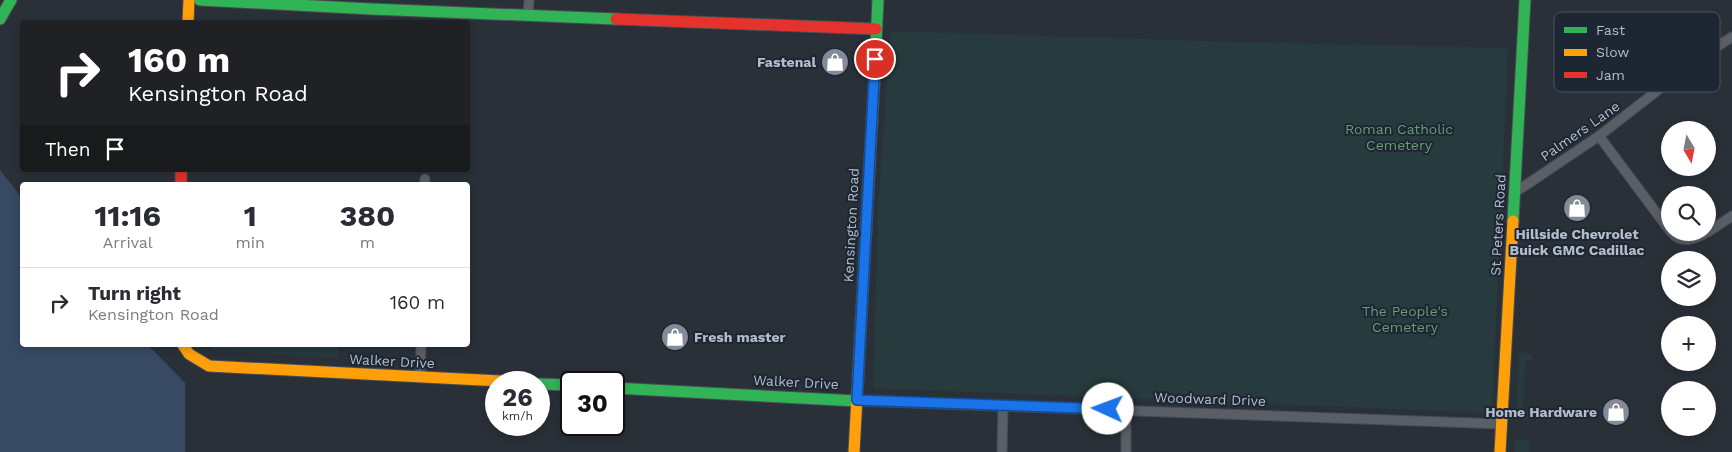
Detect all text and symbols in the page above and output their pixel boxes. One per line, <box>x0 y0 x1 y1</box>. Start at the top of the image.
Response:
legend <box>1554 12 1720 92</box>
text: Fast <box>1596 22 1625 38</box>
pin <box>854 38 896 80</box>
text: 160 m <box>128 39 230 81</box>
icon: right <box>45 40 110 105</box>
text: Slow <box>1596 44 1629 60</box>
icon: arrive <box>861 45 889 73</box>
shop icon: Fastenal <box>820 47 850 77</box>
place label: Fastenal <box>757 54 816 70</box>
text: Jam <box>1596 67 1625 83</box>
text: Kensington Road <box>128 81 308 106</box>
street label: Palmers Lane <box>1537 98 1623 164</box>
park label: Roman Catholic Cemetery <box>1345 121 1453 153</box>
north arrow <box>1661 121 1716 176</box>
map controls <box>1661 121 1716 436</box>
icon: arrive <box>101 135 129 163</box>
text: Then <box>45 138 91 161</box>
street label: Kensington Road <box>840 167 862 283</box>
street label: St Peters Road <box>1487 174 1509 276</box>
button: search <box>1661 186 1716 241</box>
shop icon: Hillside Chevrolet Buick GMC Cadillac <box>1562 193 1592 223</box>
text: 11:16 <box>95 198 161 233</box>
text: 1 <box>244 198 257 233</box>
text: 380 <box>340 198 395 233</box>
place label: Hillside Chevrolet Buick GMC Cadillac <box>1510 226 1644 258</box>
text: Arrival <box>103 233 153 252</box>
text: min <box>236 233 265 252</box>
text: m <box>360 233 375 252</box>
button: layers <box>1661 251 1716 306</box>
text: Turn right <box>88 282 181 305</box>
icon: right <box>45 289 73 317</box>
text: 160 m <box>390 291 445 314</box>
park label: The People's Cemetery <box>1362 303 1448 335</box>
text: Kensington Road <box>88 305 219 324</box>
button: + <box>1661 316 1716 371</box>
shop icon: Fresh master <box>660 322 690 352</box>
place label: Fresh master <box>694 329 786 345</box>
street label: Walker Drive <box>349 351 435 371</box>
speed limit sign: 30 <box>560 371 625 436</box>
street label: Walker Drive <box>753 372 839 392</box>
button: − <box>1661 381 1716 436</box>
position arrow <box>1081 382 1133 434</box>
text: 26 <box>502 383 533 412</box>
street label: Woodward Drive <box>1154 389 1266 409</box>
shop icon: Home Hardware <box>1601 397 1631 427</box>
place label: Home Hardware <box>1485 404 1597 420</box>
text: km/h <box>502 409 533 423</box>

